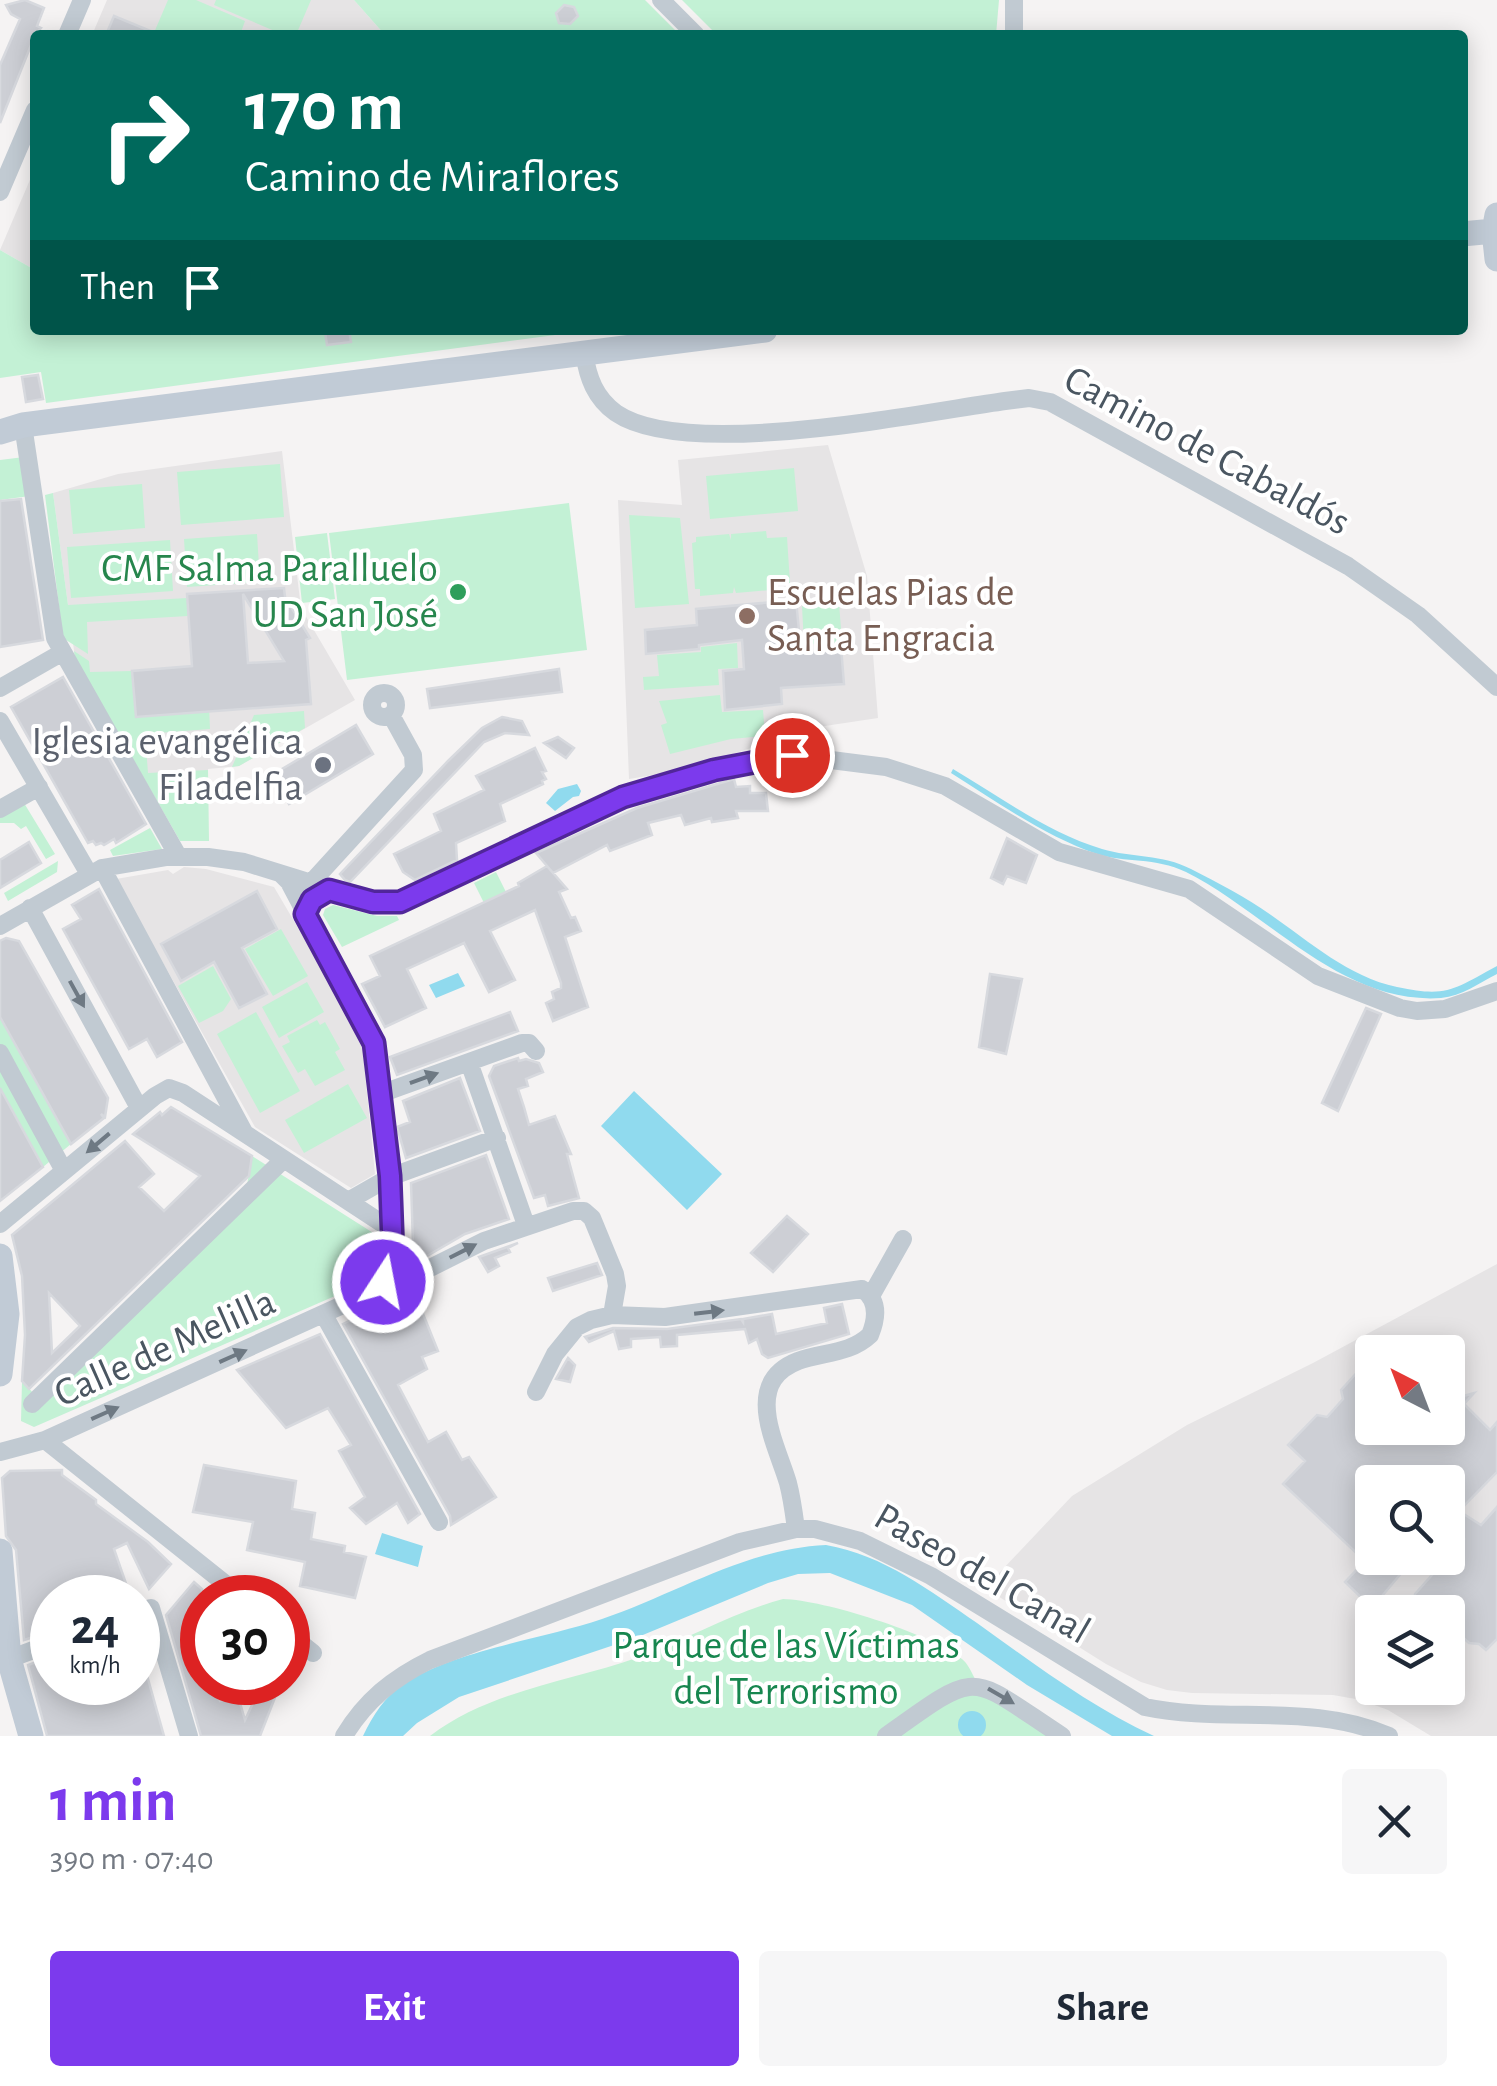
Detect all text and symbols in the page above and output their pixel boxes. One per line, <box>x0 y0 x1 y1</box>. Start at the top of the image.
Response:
icon: right <box>80 70 210 200</box>
text: 170 m <box>245 73 404 143</box>
text: Camino de Miraflores <box>245 155 620 200</box>
icon: arrive <box>175 260 230 315</box>
text: Then <box>80 269 155 307</box>
street label: Camino de Cabaldós <box>1058 359 1356 543</box>
place label: CMF Salma Paralluelo UD San José <box>101 549 438 635</box>
place label: Escuelas Pias de Santa Engracia <box>767 573 1015 659</box>
marker: CMF Salma Paralluelo UD San José <box>447 581 469 603</box>
marker: Escuelas Pias de Santa Engracia <box>736 605 758 627</box>
pin <box>750 713 835 798</box>
place label: Iglesia evangélica Filadelfia <box>32 722 303 808</box>
icon: arrive <box>765 728 820 783</box>
marker: Iglesia evangélica Filadelfia <box>312 754 334 776</box>
one-way arrow <box>67 980 85 1008</box>
one-way arrow <box>410 1070 440 1085</box>
one-way arrow <box>85 1132 110 1153</box>
position arrow <box>331 1230 435 1334</box>
one-way arrow <box>448 1243 477 1260</box>
street label: Calle de Melilla <box>49 1282 281 1414</box>
one-way arrow <box>694 1304 726 1320</box>
north arrow <box>1355 1335 1465 1445</box>
map controls <box>1355 1335 1465 1705</box>
one-way arrow <box>219 1347 248 1364</box>
one-way arrow <box>90 1405 120 1421</box>
button: search <box>1355 1465 1465 1575</box>
street label: Paseo del Canal <box>868 1496 1096 1652</box>
speed limit sign: 30 <box>180 1575 310 1705</box>
button: layers <box>1355 1595 1465 1705</box>
text: 24 <box>71 1603 119 1653</box>
park label: Parque de las Víctimas del Terrorismo <box>612 1626 960 1712</box>
text: km/h <box>69 1653 121 1678</box>
one-way arrow <box>987 1687 1015 1704</box>
button: close <box>1342 1769 1447 1874</box>
text: 1 min <box>50 1772 176 1832</box>
text: 390 m · 07:40 <box>50 1843 214 1875</box>
button: Exit <box>50 1951 739 2066</box>
button: Share <box>759 1951 1447 2066</box>

